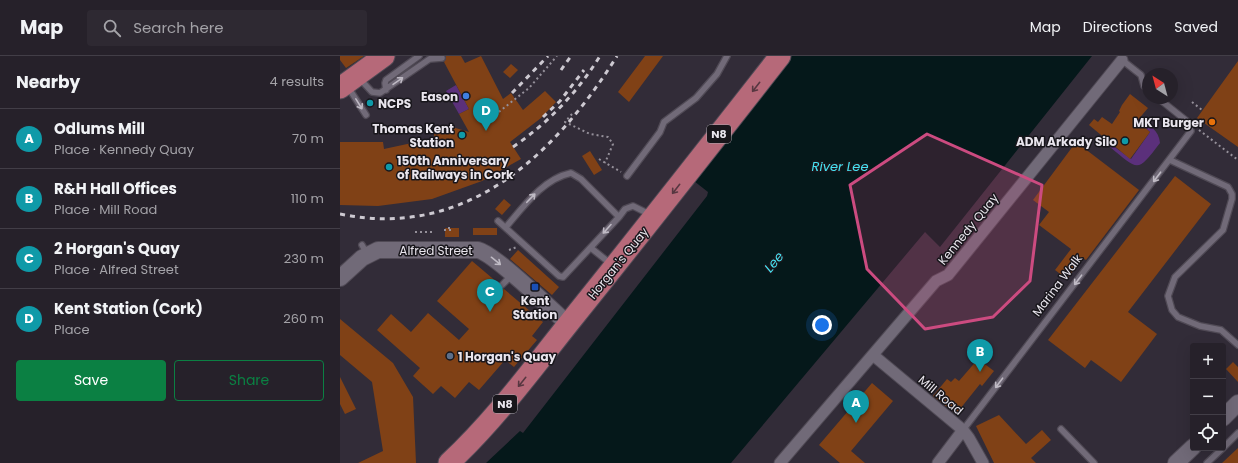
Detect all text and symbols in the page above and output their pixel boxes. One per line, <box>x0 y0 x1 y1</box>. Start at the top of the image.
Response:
search box <box>87 10 367 46</box>
text: Map <box>20 14 63 41</box>
icon: search <box>101 17 123 39</box>
text: Search here <box>133 17 224 38</box>
text: Map <box>1030 17 1061 37</box>
text: Directions <box>1083 17 1152 37</box>
text: Saved <box>1174 17 1218 37</box>
north arrow <box>1142 68 1178 104</box>
text: Nearby <box>16 70 80 94</box>
text: 4 results <box>270 72 324 91</box>
one-way arrow <box>393 77 404 85</box>
one-way arrow <box>751 81 760 92</box>
place label: Eason <box>421 88 458 105</box>
marker: Eason <box>461 91 471 101</box>
place label: NCPS <box>378 95 411 112</box>
one-way arrow <box>355 98 363 110</box>
marker: NCPS <box>365 98 375 108</box>
pin: D <box>473 98 499 131</box>
place label: MKT Burger <box>1133 114 1204 131</box>
marker: MKT Burger <box>1207 117 1217 127</box>
text: Odlums Mill <box>54 118 145 139</box>
place label: Thomas Kent Station <box>372 120 454 151</box>
road number: N8 <box>707 125 731 143</box>
text: A <box>24 129 34 148</box>
text: 70 m <box>292 129 324 148</box>
marker: Thomas Kent Station <box>457 130 467 140</box>
place label: ADM Arkady Silo <box>1016 133 1117 150</box>
marker: ADM Arkady Silo <box>1120 136 1130 146</box>
text: Place · Kennedy Quay <box>54 140 194 159</box>
place label: 150th Anniversary of Railways in Cork <box>397 152 514 183</box>
water label: River Lee <box>812 157 868 176</box>
marker: 150th Anniversary of Railways in Cork <box>384 162 394 172</box>
one-way arrow <box>1153 171 1161 182</box>
text: R&H Hall Offices <box>54 178 177 199</box>
one-way arrow <box>672 184 680 195</box>
text: B <box>25 189 33 208</box>
text: 110 m <box>291 189 324 208</box>
street label: Kennedy Quay <box>934 189 1002 268</box>
one-way arrow <box>526 193 536 203</box>
text: Place · Mill Road <box>54 200 157 219</box>
street label: Horgan's Quay <box>584 223 652 302</box>
one-way arrow <box>603 224 612 234</box>
text: 2 Horgan's Quay <box>54 238 180 259</box>
street label: Alfred Street <box>399 242 473 259</box>
water label: Lee <box>760 248 788 276</box>
text: C <box>24 249 34 268</box>
text: 230 m <box>284 249 324 268</box>
street label: Marina Walk <box>1028 250 1086 320</box>
one-way arrow <box>490 257 501 266</box>
text: Place · Alfred Street <box>54 260 179 279</box>
one-way arrow <box>1074 274 1082 285</box>
pin: C <box>477 279 503 312</box>
marker: Kent Station <box>530 282 540 292</box>
place label: Kent Station <box>513 292 557 323</box>
text: Kent Station (Cork) <box>54 298 203 319</box>
text: D <box>24 309 34 328</box>
text: 260 m <box>283 309 324 328</box>
your location <box>812 315 832 335</box>
text: Place <box>54 320 89 339</box>
pin: B <box>967 339 993 372</box>
map controls <box>1190 343 1226 451</box>
button: + <box>1190 343 1226 379</box>
place label: 1 Horgan's Quay <box>458 348 557 365</box>
marker: 1 Horgan's Quay <box>445 351 455 361</box>
button: Save <box>16 360 166 401</box>
button: Share <box>174 360 324 401</box>
street label: Mill Road <box>915 371 967 419</box>
one-way arrow <box>518 377 527 387</box>
one-way arrow <box>994 378 1003 389</box>
button: − <box>1190 379 1226 415</box>
pin: A <box>843 390 869 423</box>
road number: N8 <box>493 395 517 413</box>
button: locate <box>1190 415 1226 451</box>

